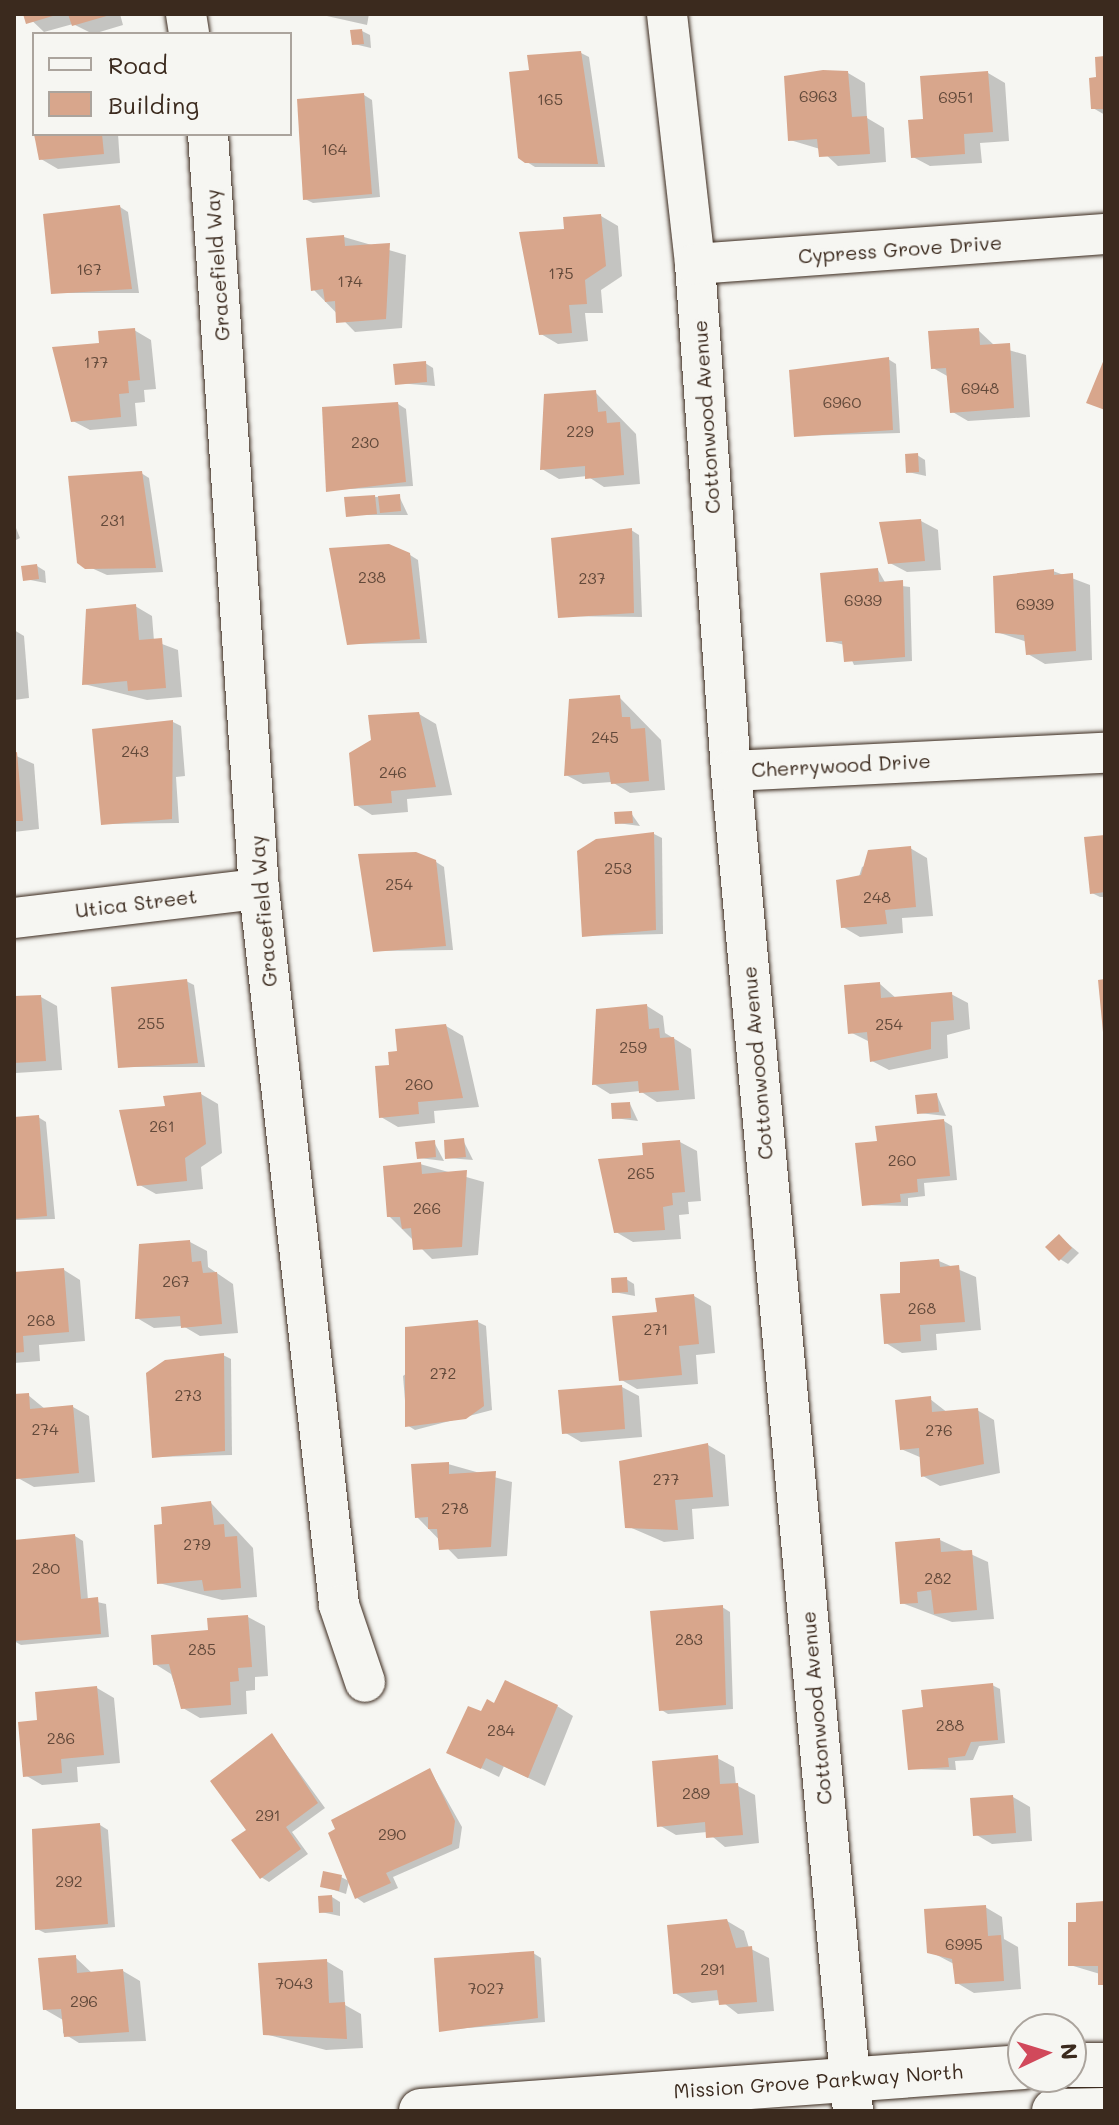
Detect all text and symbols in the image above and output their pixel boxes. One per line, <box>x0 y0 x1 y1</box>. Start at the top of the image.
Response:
legend <box>32 32 292 136</box>
text: Road <box>108 49 168 80</box>
house number: 6963 <box>799 86 837 106</box>
house number: 6951 <box>938 87 974 107</box>
text: Building <box>108 89 199 120</box>
house number: 165 <box>537 89 563 109</box>
house number: 164 <box>321 139 347 159</box>
street label: Gracefield Way <box>200 188 234 342</box>
street label: Cypress Grove Drive <box>797 230 1003 268</box>
house number: 167 <box>76 259 102 279</box>
house number: 175 <box>548 263 574 283</box>
house number: 174 <box>337 271 363 291</box>
street label: Cottonwood Avenue <box>687 319 725 515</box>
house number: 177 <box>84 352 108 372</box>
house number: 6948 <box>961 378 999 398</box>
house number: 6960 <box>823 392 861 412</box>
house number: 229 <box>566 421 594 441</box>
house number: 230 <box>351 432 379 452</box>
house number: 231 <box>100 510 126 530</box>
house number: 238 <box>358 567 386 587</box>
house number: 237 <box>578 568 606 588</box>
house number: 6939 <box>844 590 882 610</box>
house number: 6939 <box>1016 594 1054 614</box>
house number: 245 <box>591 727 619 747</box>
house number: 243 <box>121 741 149 761</box>
street label: Cherrywood Drive <box>751 748 931 782</box>
house number: 246 <box>379 762 407 782</box>
street label: Gracefield Way <box>244 834 282 988</box>
house number: 253 <box>604 858 632 878</box>
house number: 254 <box>385 874 413 894</box>
street label: Utica Street <box>74 884 198 922</box>
house number: 248 <box>863 887 891 907</box>
street label: Cottonwood Avenue <box>737 965 777 1161</box>
house number: 255 <box>137 1013 165 1033</box>
house number: 254 <box>875 1014 903 1034</box>
house number: 259 <box>619 1037 647 1057</box>
house number: 260 <box>405 1074 433 1094</box>
house number: 261 <box>149 1116 175 1136</box>
house number: 260 <box>888 1150 916 1170</box>
house number: 265 <box>627 1163 655 1183</box>
house number: 266 <box>413 1198 441 1218</box>
house number: 267 <box>162 1271 190 1291</box>
house number: 268 <box>908 1298 936 1318</box>
house number: 268 <box>27 1310 55 1330</box>
house number: 271 <box>644 1319 668 1339</box>
house number: 272 <box>430 1363 456 1383</box>
house number: 273 <box>174 1385 202 1405</box>
house number: 274 <box>31 1419 59 1439</box>
house number: 276 <box>925 1420 953 1440</box>
house number: 277 <box>653 1469 679 1489</box>
house number: 278 <box>441 1498 469 1518</box>
house number: 279 <box>183 1534 211 1554</box>
house number: 280 <box>32 1558 60 1578</box>
house number: 282 <box>924 1568 952 1588</box>
street label: Cottonwood Avenue <box>796 1610 836 1806</box>
house number: 283 <box>675 1629 703 1649</box>
house number: 285 <box>188 1639 216 1659</box>
house number: 288 <box>936 1715 964 1735</box>
house number: 284 <box>487 1720 515 1740</box>
house number: 286 <box>47 1728 75 1748</box>
house number: 289 <box>682 1783 710 1803</box>
house number: 291 <box>255 1805 281 1825</box>
house number: 290 <box>378 1824 406 1844</box>
house number: 292 <box>55 1871 83 1891</box>
house number: 6995 <box>945 1934 983 1954</box>
house number: 291 <box>700 1959 726 1979</box>
house number: 7043 <box>275 1973 313 1993</box>
house number: 7027 <box>468 1978 504 1998</box>
house number: 296 <box>70 1991 98 2011</box>
north arrow <box>1007 2013 1087 2093</box>
text: N <box>1054 2042 1084 2061</box>
street label: Mission Grove Parkway North <box>673 2059 963 2103</box>

